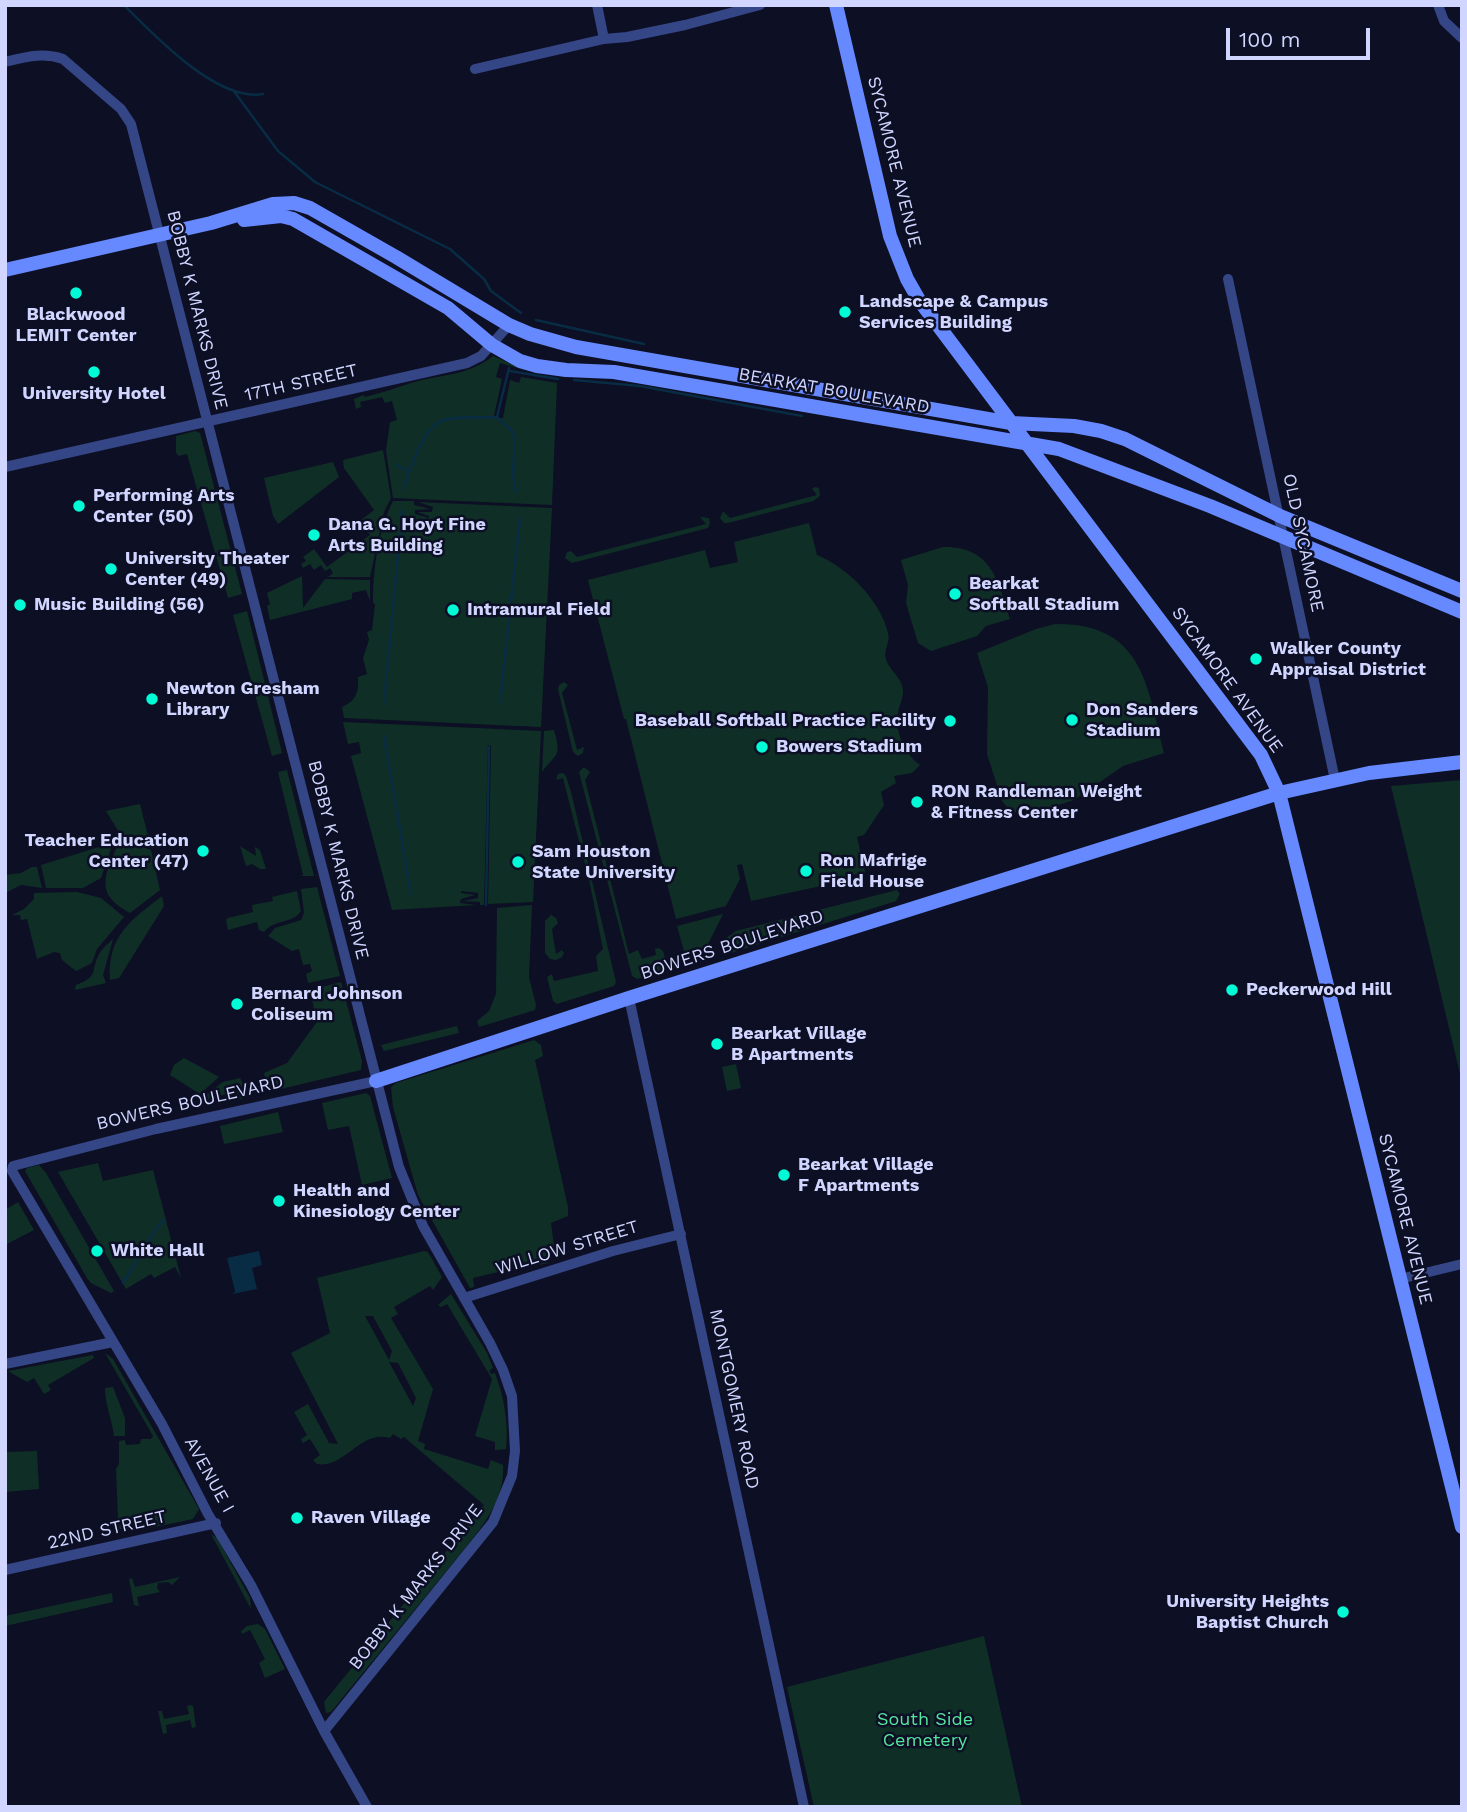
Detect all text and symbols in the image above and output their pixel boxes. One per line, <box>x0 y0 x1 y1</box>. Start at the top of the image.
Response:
scale bar <box>1229 14 1372 58</box>
text: 100 m <box>1239 27 1301 52</box>
street label: SYCAMORE AVENUE <box>862 74 926 250</box>
street label: BOBBY K MARKS DRIVE <box>162 208 232 412</box>
marker: Blackwood LEMIT Center <box>68 285 84 301</box>
place label: Landscape & Campus Services Building <box>859 291 1048 334</box>
place label: Blackwood LEMIT Center <box>15 304 137 346</box>
marker: Landscape & Campus Services Building <box>837 304 853 320</box>
street label: 17TH STREET <box>243 360 359 406</box>
marker: University Hotel <box>86 364 102 380</box>
street label: BEARKAT BOULEVARD <box>737 364 931 418</box>
place label: University Hotel <box>22 383 166 405</box>
street label: OLD SYCAMORE <box>1278 472 1328 614</box>
place label: Performing Arts Center (50) <box>93 485 235 528</box>
marker: Performing Arts Center (50) <box>71 498 87 514</box>
place label: Dana G. Hoyt Fine Arts Building <box>328 514 486 556</box>
marker: Dana G. Hoyt Fine Arts Building <box>306 527 322 543</box>
place label: University Theater Center (49) <box>125 548 289 590</box>
marker: University Theater Center (49) <box>103 561 119 577</box>
place label: Bearkat Softball Stadium <box>969 573 1119 616</box>
marker: Bearkat Softball Stadium <box>947 586 963 602</box>
place label: Music Building (56) <box>34 594 205 616</box>
marker: Music Building (56) <box>12 597 28 613</box>
place label: Intramural Field <box>467 599 611 621</box>
marker: Intramural Field <box>445 602 461 618</box>
street label: SYCAMORE AVENUE <box>1167 603 1287 757</box>
place label: Walker County Appraisal District <box>1270 638 1426 680</box>
marker: Walker County Appraisal District <box>1248 651 1264 667</box>
place label: Newton Gresham Library <box>166 678 320 720</box>
marker: Newton Gresham Library <box>144 691 160 707</box>
place label: Don Sanders Stadium <box>1086 699 1198 742</box>
place label: Baseball Softball Practice Facility <box>635 710 936 732</box>
marker: Don Sanders Stadium <box>1064 712 1080 728</box>
marker: Baseball Softball Practice Facility <box>942 713 958 729</box>
place label: Bowers Stadium <box>776 736 922 758</box>
marker: Bowers Stadium <box>754 739 770 755</box>
street label: BOBBY K MARKS DRIVE <box>303 758 373 962</box>
place label: RON Randleman Weight & Fitness Center <box>931 781 1142 824</box>
marker: RON Randleman Weight & Fitness Center <box>909 794 925 810</box>
place label: Teacher Education Center (47) <box>24 830 189 872</box>
place label: Sam Houston State University <box>532 841 675 884</box>
marker: Teacher Education Center (47) <box>195 843 211 859</box>
place label: Ron Mafrige Field House <box>820 850 927 892</box>
marker: Sam Houston State University <box>510 854 526 870</box>
marker: Ron Mafrige Field House <box>798 863 814 879</box>
street label: BOWERS BOULEVARD <box>638 905 826 985</box>
place label: Peckerwood Hill <box>1246 979 1392 1001</box>
marker: Peckerwood Hill <box>1224 982 1240 998</box>
place label: Bernard Johnson Coliseum <box>251 983 403 1026</box>
marker: Bernard Johnson Coliseum <box>229 996 245 1012</box>
place label: Bearkat Village B Apartments <box>731 1023 867 1066</box>
marker: Bearkat Village B Apartments <box>709 1036 725 1052</box>
street label: BOWERS BOULEVARD <box>94 1071 286 1135</box>
street label: SYCAMORE AVENUE <box>1373 1131 1437 1307</box>
place label: Bearkat Village F Apartments <box>798 1154 934 1196</box>
marker: Bearkat Village F Apartments <box>776 1167 792 1183</box>
place label: Health and Kinesiology Center <box>293 1180 460 1222</box>
marker: Health and Kinesiology Center <box>271 1193 287 1209</box>
street label: WILLOW STREET <box>493 1216 641 1280</box>
place label: White Hall <box>111 1240 204 1262</box>
marker: White Hall <box>89 1243 105 1259</box>
street label: MONTGOMERY ROAD <box>704 1307 764 1491</box>
street label: AVENUE I <box>179 1434 239 1516</box>
street label: BOBBY K MARKS DRIVE <box>345 1500 487 1674</box>
street label: 22ND STREET <box>46 1506 168 1554</box>
place label: Raven Village <box>311 1507 431 1529</box>
marker: Raven Village <box>289 1510 305 1526</box>
place label: University Heights Baptist Church <box>1166 1591 1329 1634</box>
marker: University Heights Baptist Church <box>1335 1604 1351 1620</box>
park label: South Side Cemetery <box>877 1709 973 1752</box>

